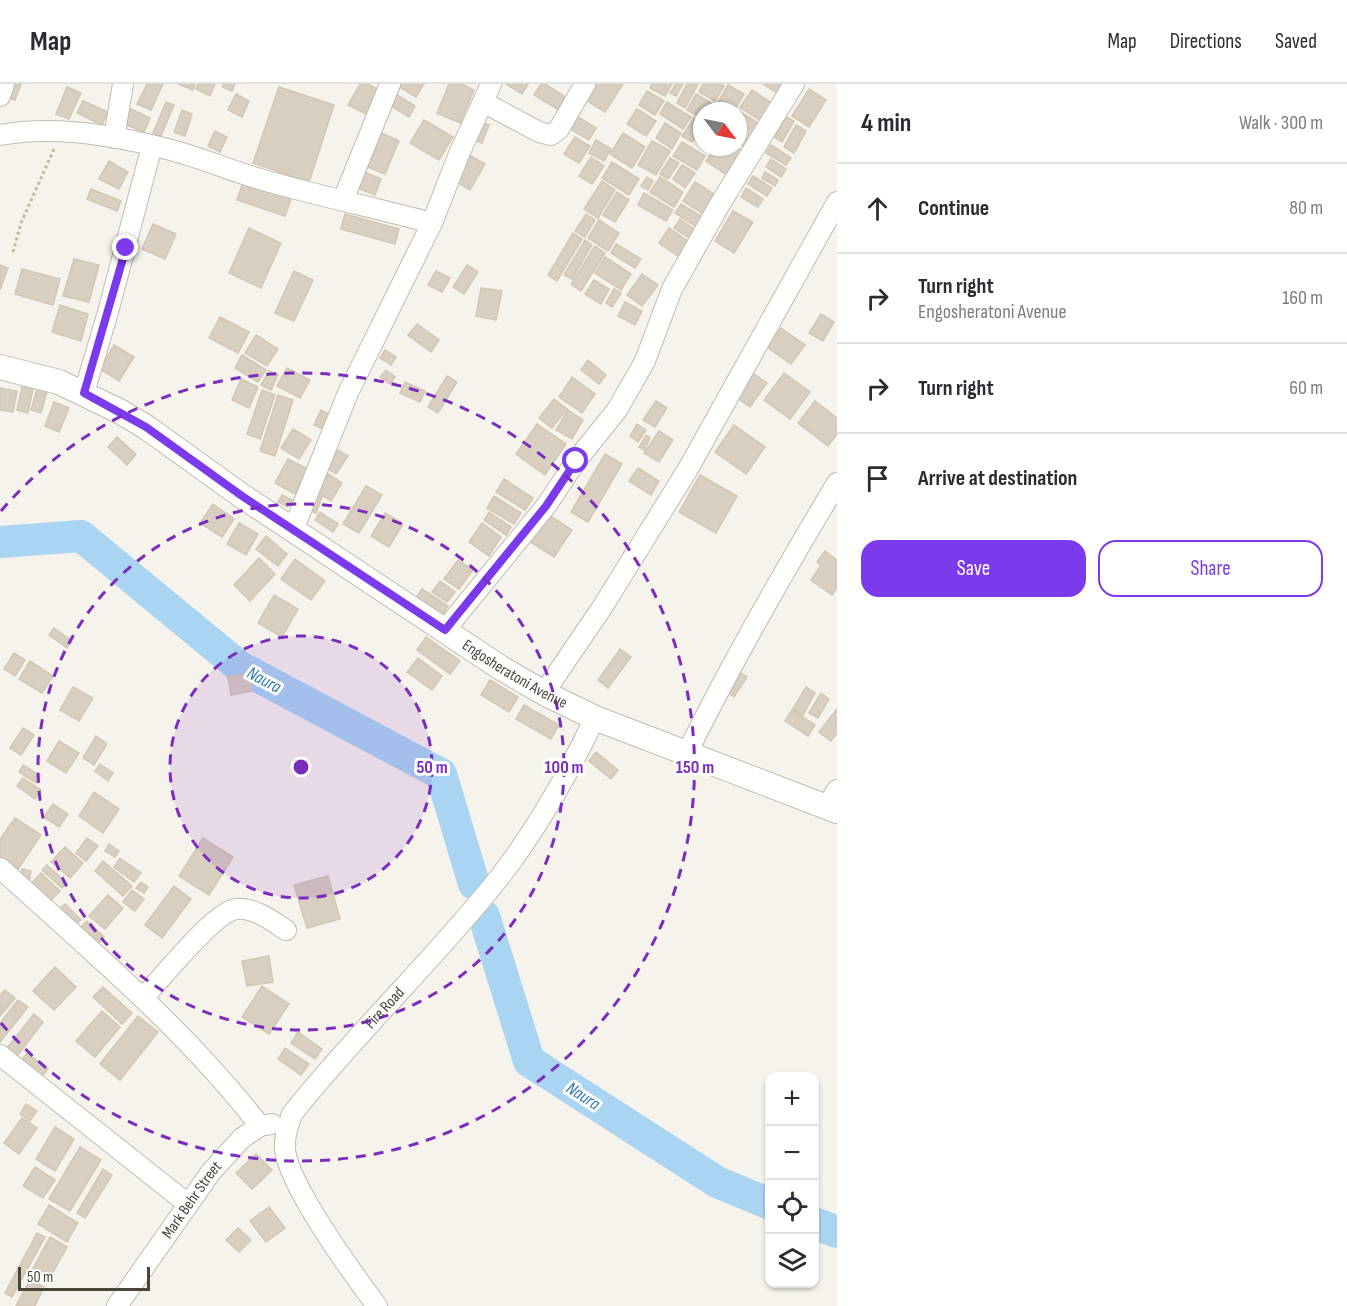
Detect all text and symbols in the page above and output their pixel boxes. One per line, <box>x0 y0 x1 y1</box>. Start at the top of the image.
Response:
text: Map <box>30 25 71 58</box>
text: Map <box>1107 29 1137 54</box>
text: Directions <box>1170 29 1242 54</box>
text: Saved <box>1275 29 1317 54</box>
north arrow <box>693 102 747 156</box>
text: 4 min <box>861 108 911 139</box>
text: Walk · 300 m <box>1239 111 1323 135</box>
icon: ahead <box>861 192 894 225</box>
text: Continue <box>918 195 989 222</box>
text: 80 m <box>1289 196 1323 220</box>
route end <box>112 234 138 260</box>
text: Turn right <box>918 273 994 300</box>
icon: right <box>861 282 894 315</box>
text: 160 m <box>1282 286 1323 310</box>
text: Engosheratoni Avenue <box>918 300 1067 324</box>
icon: right <box>861 372 894 405</box>
text: Turn right <box>918 375 994 402</box>
text: 60 m <box>1289 376 1323 400</box>
route start <box>562 447 588 473</box>
icon: arrive <box>861 462 894 495</box>
text: Arrive at destination <box>918 465 1077 492</box>
button: Save <box>861 540 1086 597</box>
button: Share <box>1098 540 1323 597</box>
street label: Engosheratoni Avenue <box>459 635 570 712</box>
water label: Naura <box>243 662 285 698</box>
centre of rings <box>291 757 311 777</box>
text: 50 m <box>416 757 448 778</box>
text: 100 m <box>545 757 584 778</box>
text: 150 m <box>676 757 714 778</box>
street label: Fire Road <box>361 983 408 1032</box>
map controls <box>765 1072 819 1288</box>
button: + <box>765 1072 819 1126</box>
water label: Naura <box>562 1077 604 1115</box>
button: − <box>765 1126 819 1180</box>
street label: Mark Behr Street <box>158 1157 226 1242</box>
button: locate <box>765 1180 819 1234</box>
button: layers <box>765 1234 819 1288</box>
scale bar <box>18 1264 150 1292</box>
text: 50 m <box>27 1268 53 1287</box>

